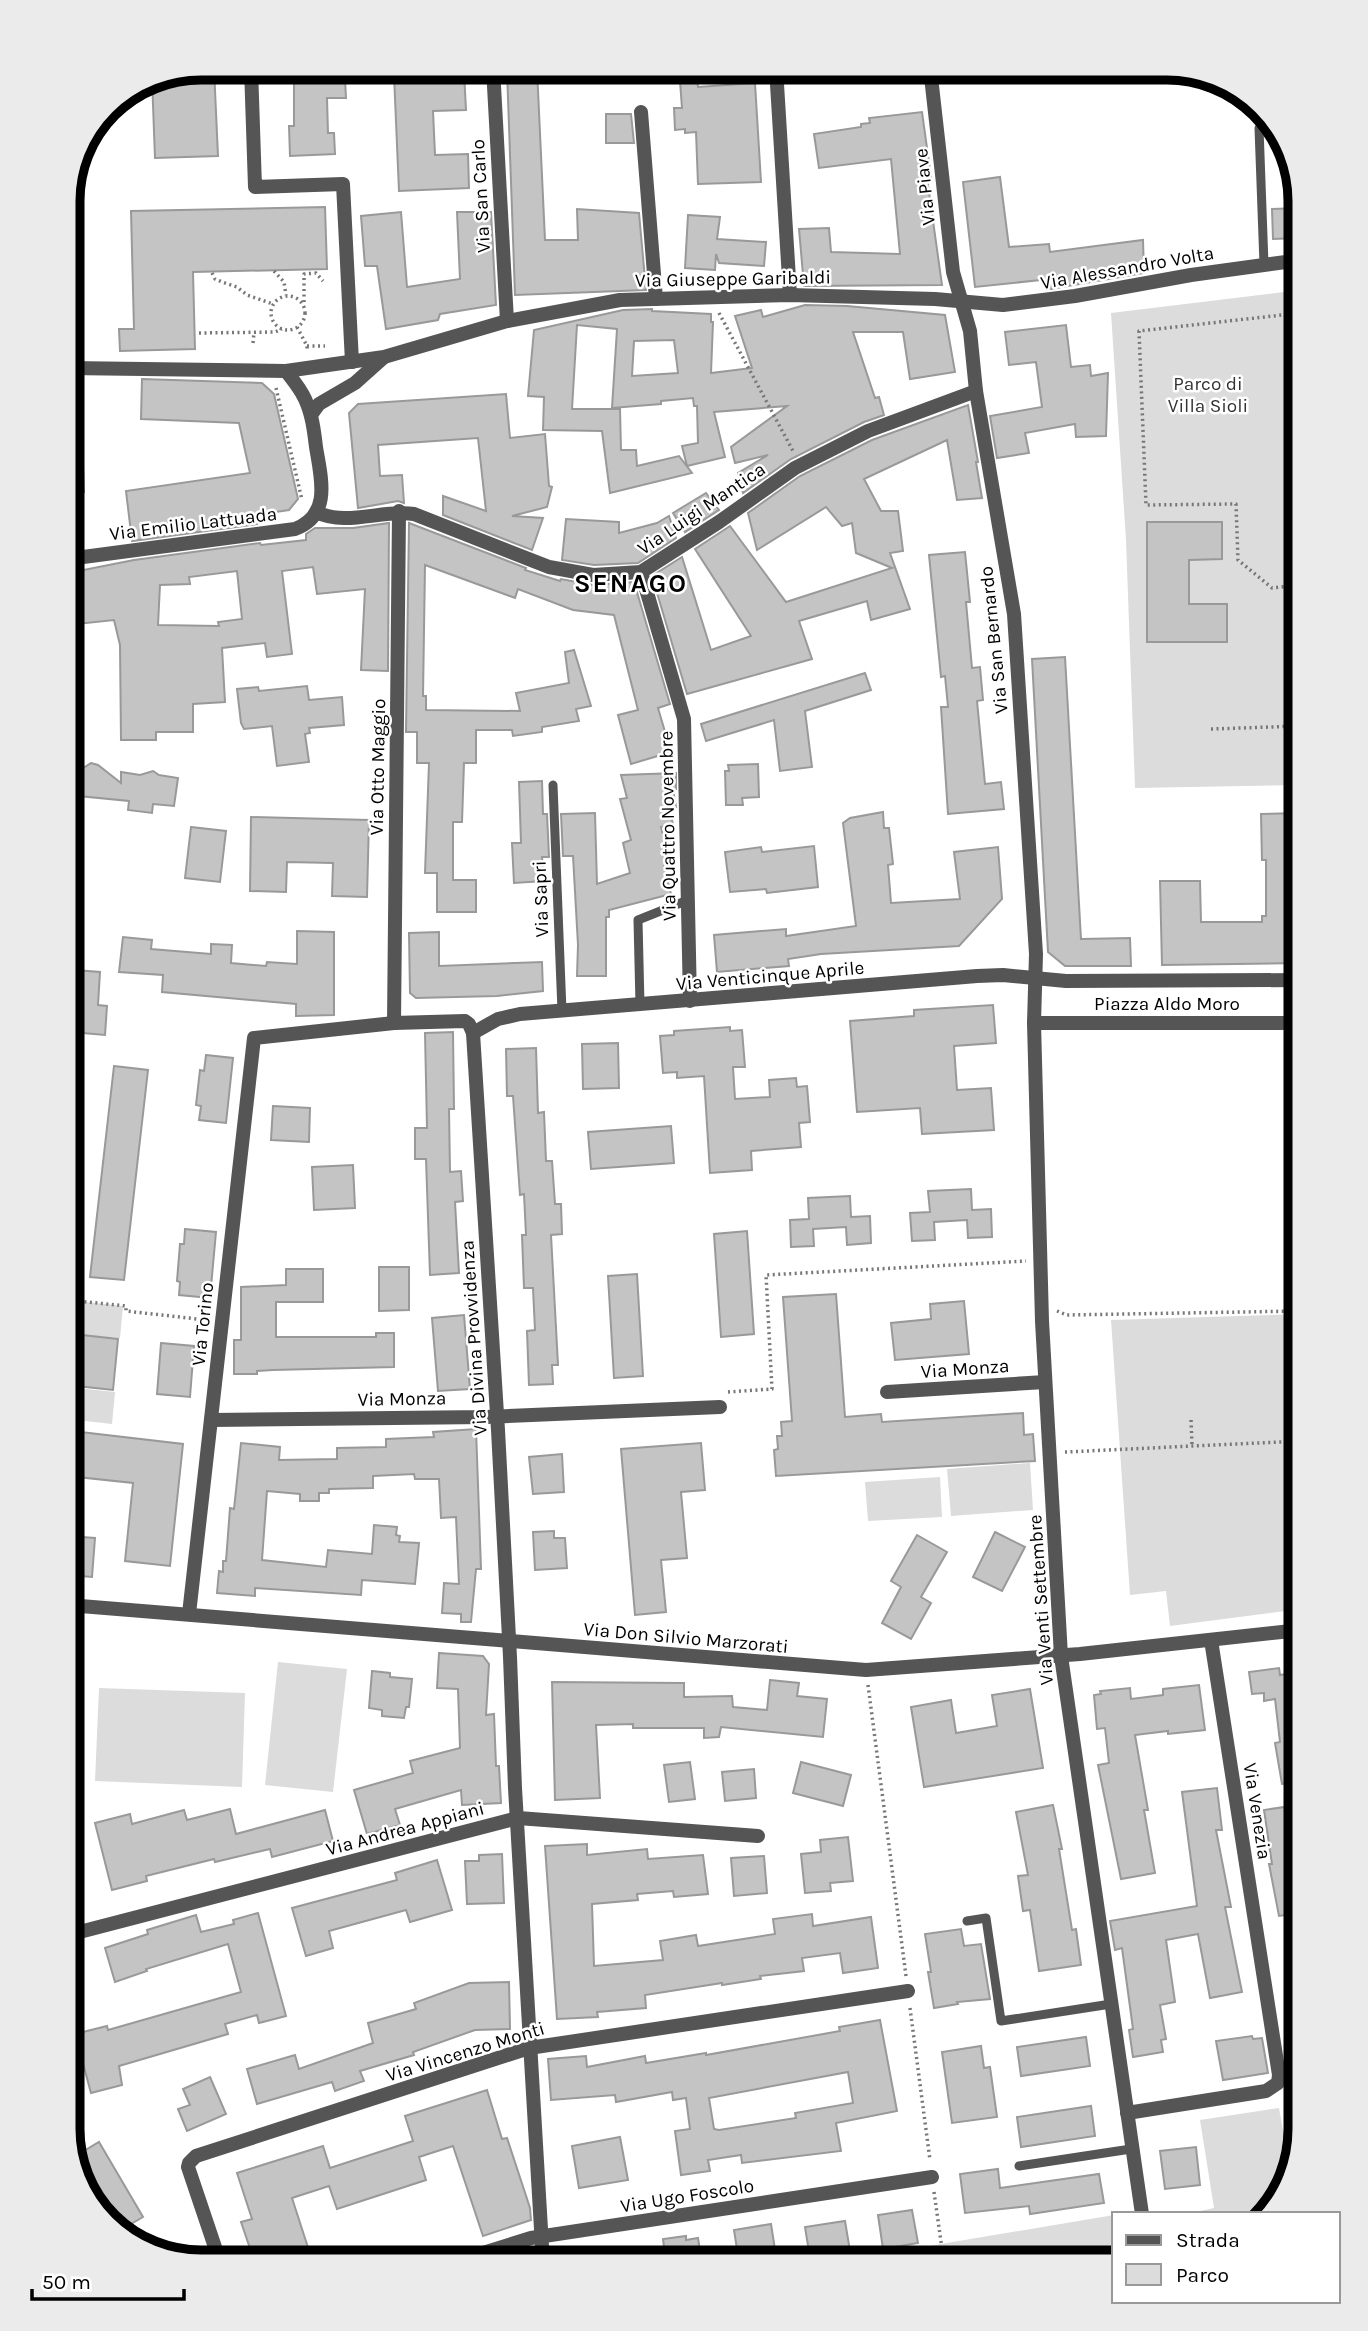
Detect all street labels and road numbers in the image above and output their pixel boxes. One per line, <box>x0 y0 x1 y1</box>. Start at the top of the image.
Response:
street label: Via San Carlo <box>467 138 495 253</box>
street label: Via Piave <box>910 147 940 226</box>
street label: Via Alessandro Volta <box>1039 242 1216 294</box>
street label: Via Giuseppe Garibaldi <box>635 266 831 292</box>
street label: Via Luigi Mantica <box>633 458 770 560</box>
street label: Via Emilio Lattuada <box>108 503 278 545</box>
street label: Via San Bernardo <box>975 565 1013 715</box>
street label: Via Otto Maggio <box>366 698 390 836</box>
street label: Via Quattro Novembre <box>655 731 681 921</box>
street label: Via Sapri <box>529 860 553 938</box>
street label: Via Venticinque Aprile <box>675 957 865 995</box>
street label: Piazza Aldo Moro <box>1094 993 1240 1015</box>
street label: Via Divina Provvidenza <box>456 1240 492 1436</box>
street label: Via Torino <box>188 1281 218 1367</box>
street label: Via Monza <box>920 1355 1010 1383</box>
street label: Via Monza <box>357 1387 447 1411</box>
street label: Via Venti Settembre <box>1024 1514 1058 1686</box>
street label: Via Don Silvio Marzorati <box>582 1618 789 1658</box>
street label: Via Venezia <box>1239 1761 1276 1861</box>
street label: Via Andrea Appiani <box>324 1797 487 1861</box>
street label: Via Vincenzo Monti <box>383 2017 547 2087</box>
street label: Via Ugo Foscolo <box>619 2175 756 2217</box>

